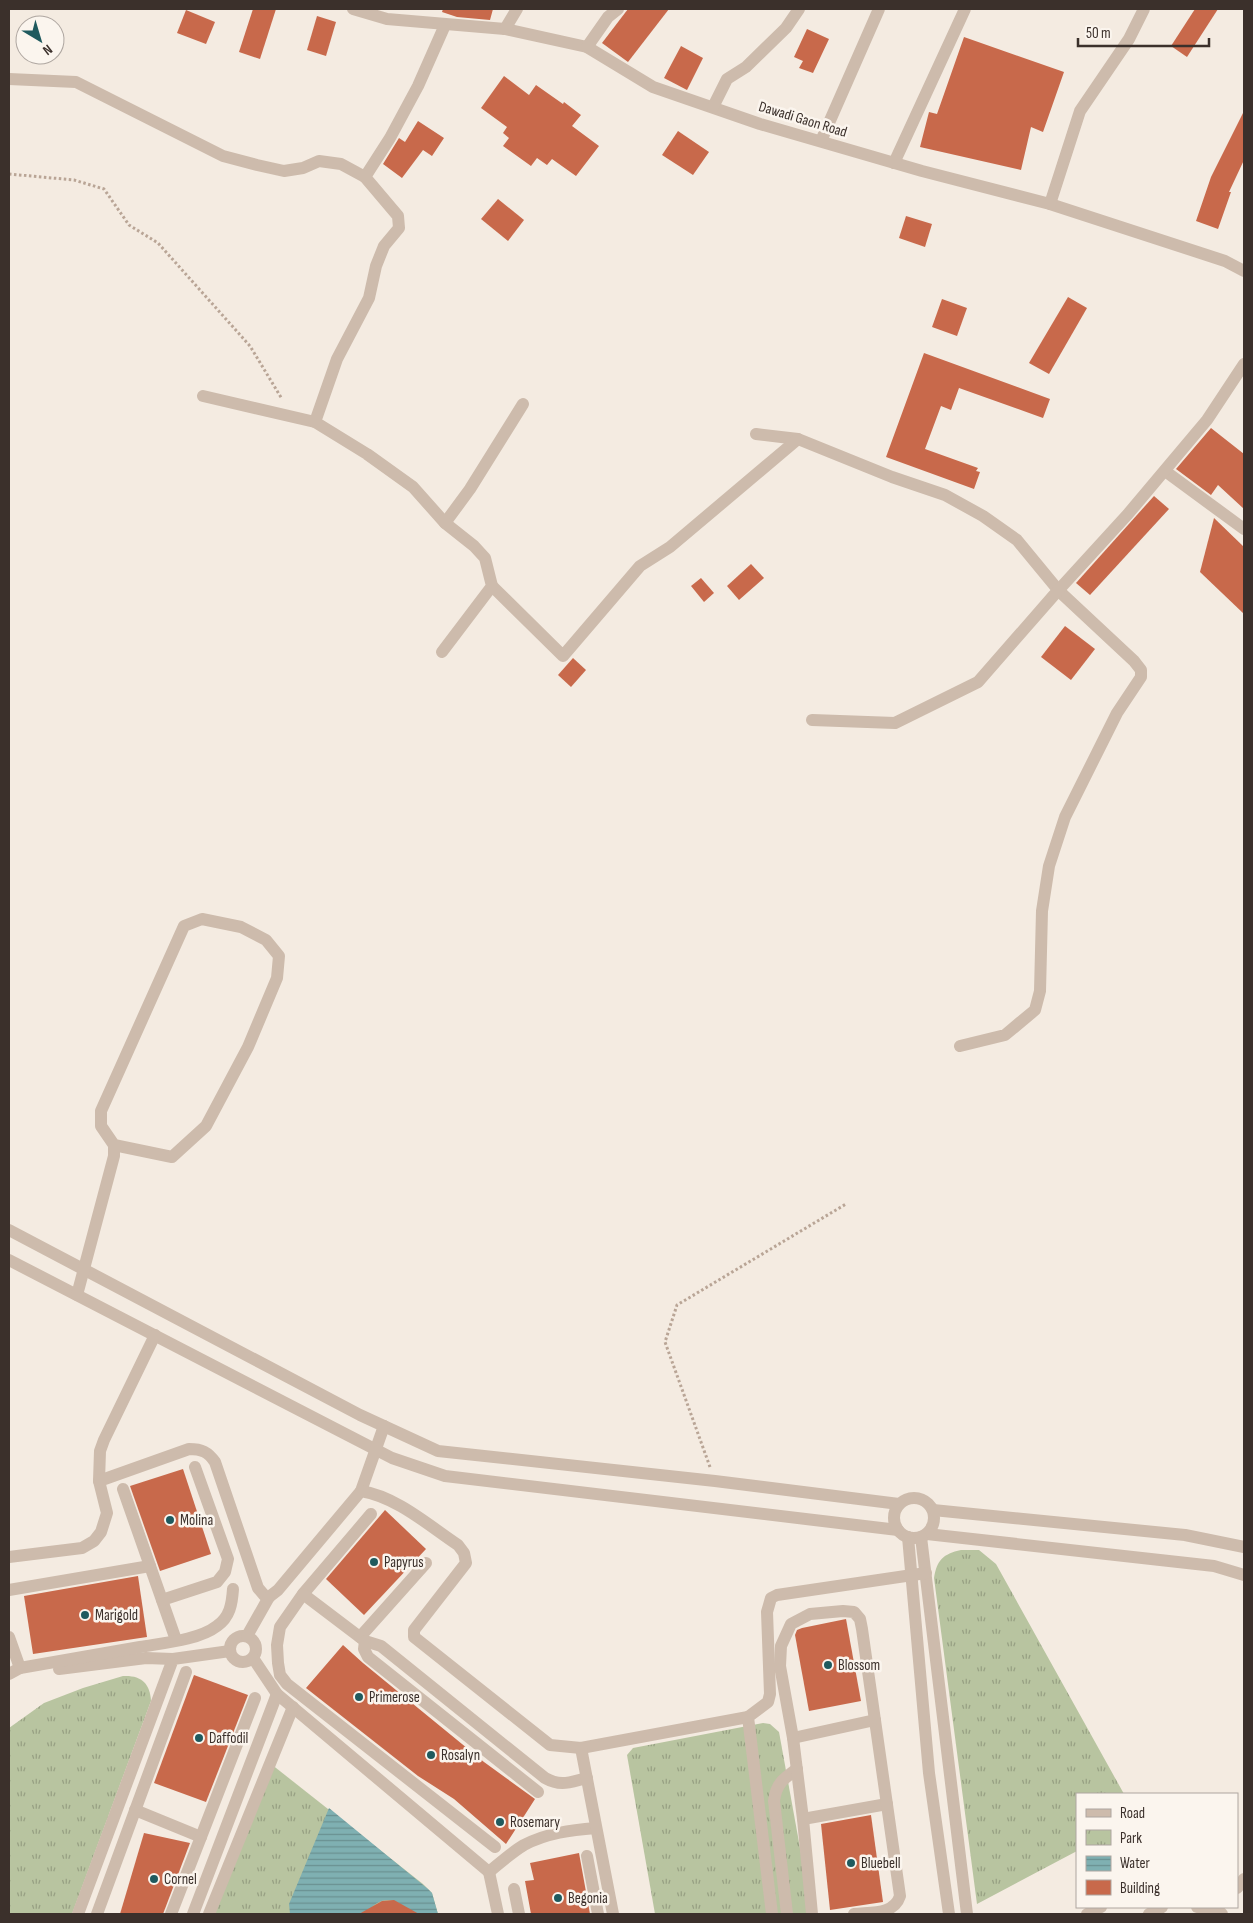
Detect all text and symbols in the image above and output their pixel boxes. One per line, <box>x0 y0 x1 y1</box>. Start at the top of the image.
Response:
north arrow <box>15 15 65 65</box>
scale bar <box>1078 15 1209 47</box>
text: 50 m <box>1086 24 1111 43</box>
text: N <box>40 41 56 59</box>
street label: Dawadi Gaon Road <box>756 97 849 142</box>
place label: Molina <box>180 1511 213 1530</box>
marker: Molina <box>164 1514 176 1526</box>
place label: Papyrus <box>384 1553 424 1572</box>
marker: Papyrus <box>368 1556 380 1568</box>
place label: Marigold <box>95 1606 138 1625</box>
marker: Marigold <box>79 1609 91 1621</box>
place label: Blossom <box>838 1656 880 1675</box>
marker: Blossom <box>822 1659 834 1671</box>
place label: Primerose <box>369 1688 420 1707</box>
marker: Primerose <box>353 1691 365 1703</box>
place label: Daffodil <box>209 1729 248 1748</box>
marker: Daffodil <box>193 1732 205 1744</box>
place label: Rosalyn <box>441 1746 480 1765</box>
marker: Rosalyn <box>425 1749 437 1761</box>
legend <box>1076 1793 1238 1908</box>
text: Road <box>1120 1804 1145 1823</box>
place label: Rosemary <box>510 1813 560 1832</box>
marker: Rosemary <box>494 1816 506 1828</box>
text: Park <box>1120 1829 1142 1848</box>
place label: Bluebell <box>861 1854 901 1873</box>
text: Water <box>1120 1854 1151 1873</box>
marker: Bluebell <box>845 1857 857 1869</box>
place label: Cornel <box>164 1870 197 1889</box>
marker: Cornel <box>148 1873 160 1885</box>
text: Building <box>1120 1879 1160 1898</box>
place label: Begonia <box>568 1889 608 1908</box>
marker: Begonia <box>552 1892 564 1904</box>

